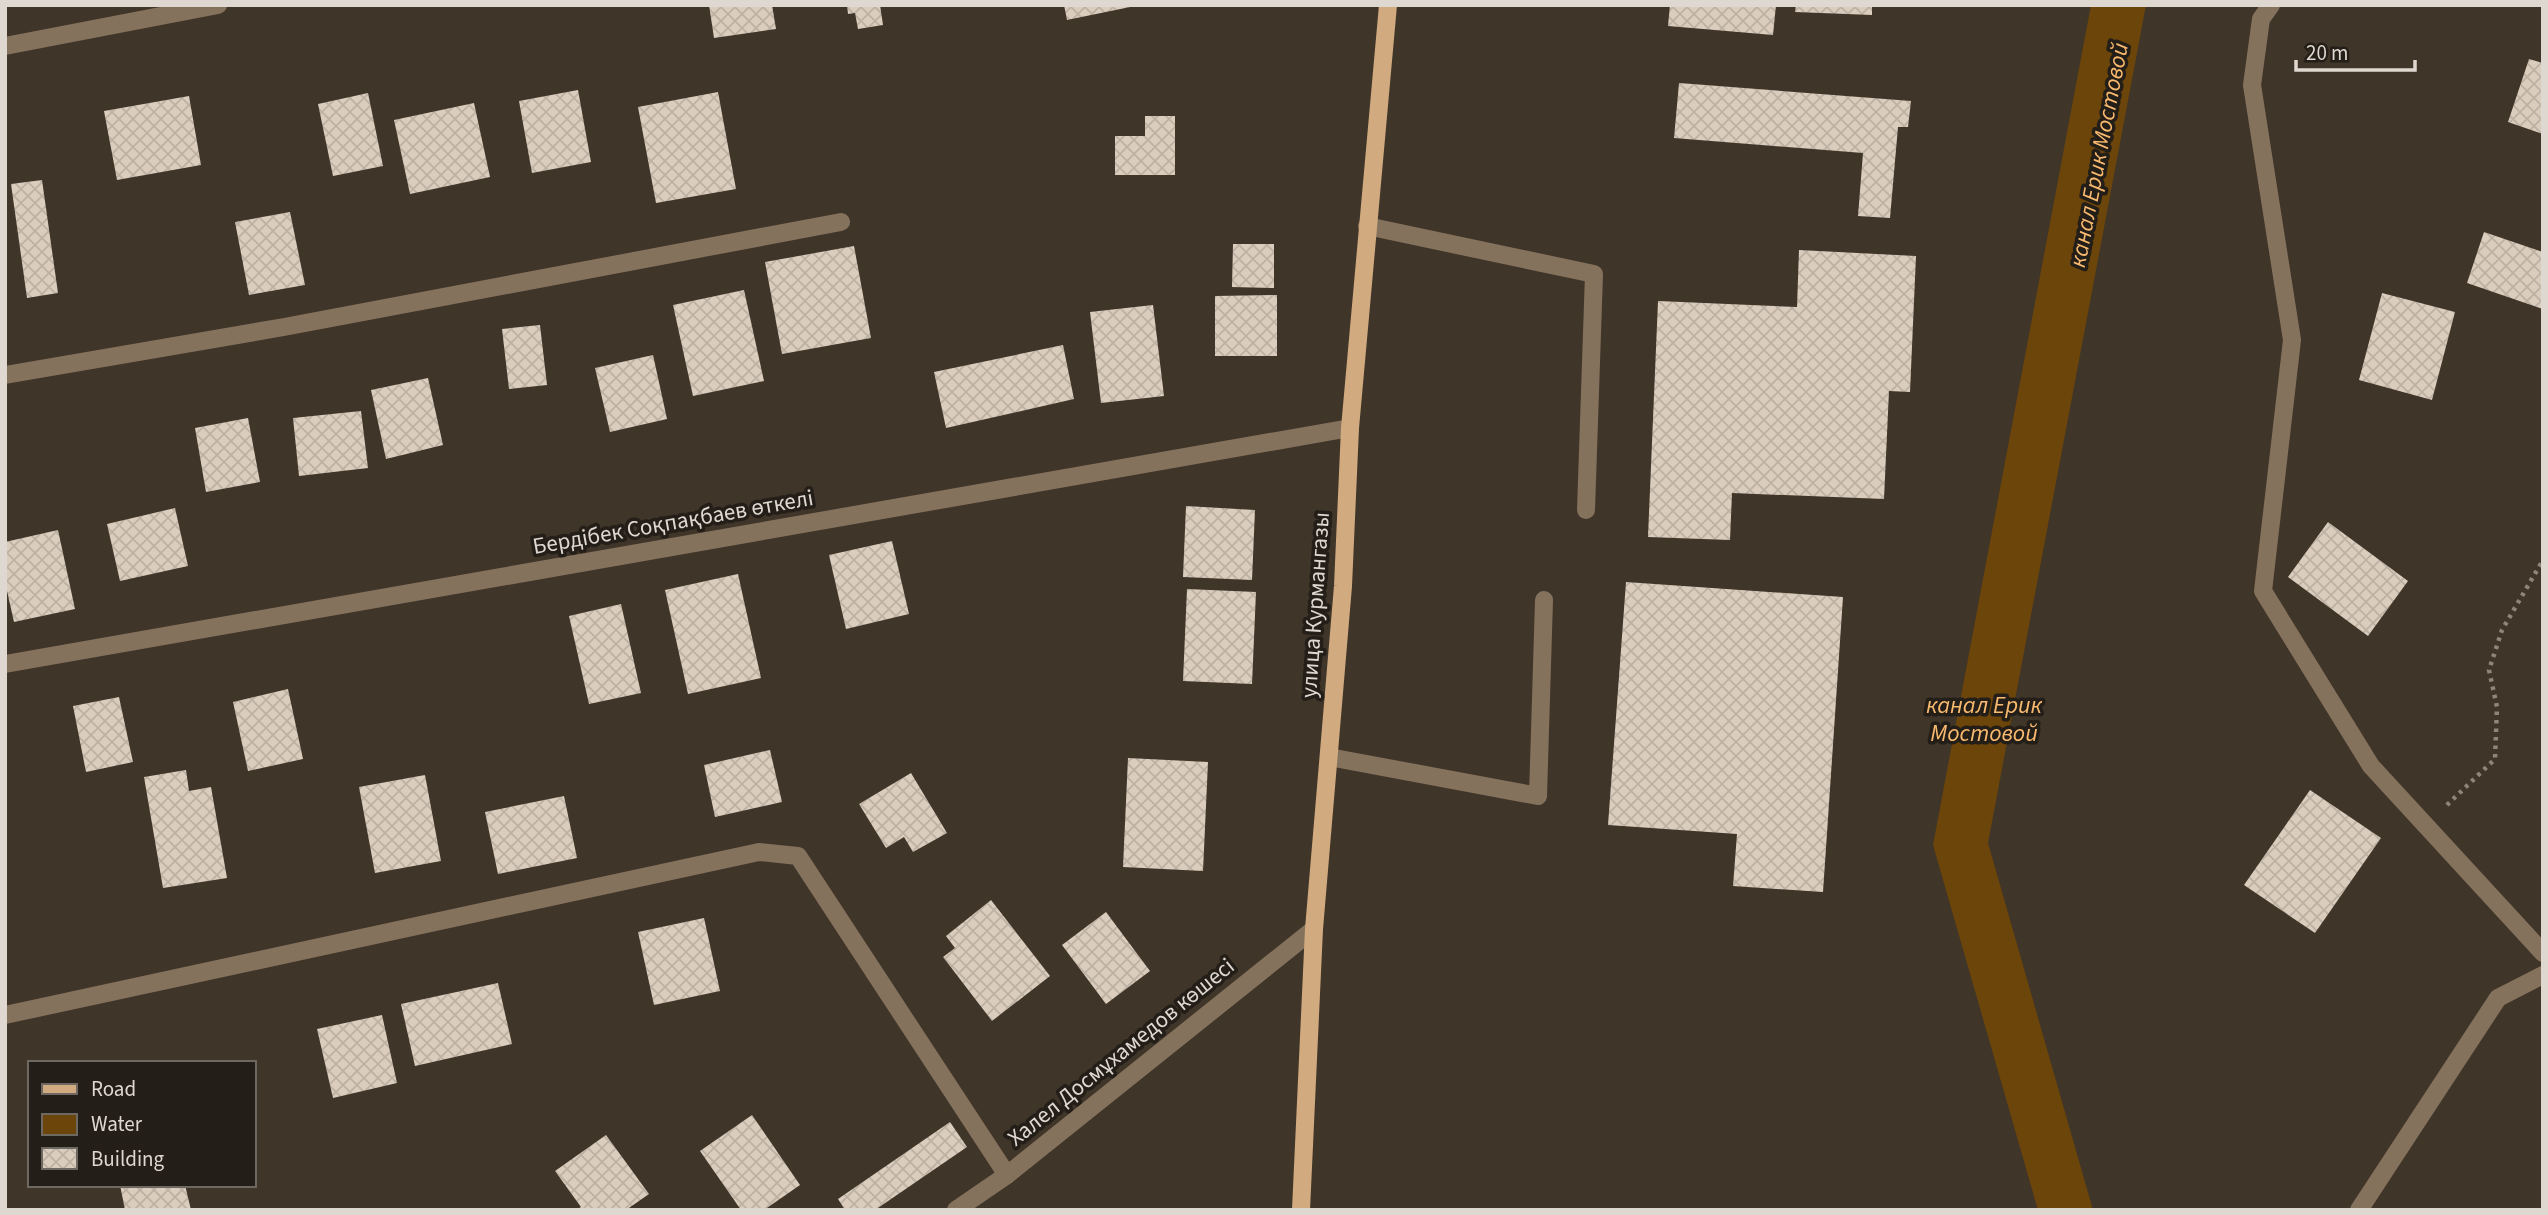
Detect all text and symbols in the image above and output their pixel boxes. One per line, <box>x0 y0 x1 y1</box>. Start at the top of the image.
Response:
scale bar <box>2296 28 2415 72</box>
text: 20 m <box>2306 38 2348 68</box>
water label: канал Ерик Мостовой <box>2060 40 2138 270</box>
street label: Бердібек Соқпақбаев өткелі <box>530 481 816 563</box>
street label: улица Курмангазы <box>1292 511 1338 699</box>
water label: канал Ерик Мостовой <box>1926 688 2043 751</box>
street label: Халел Досмұхамедов көшесі <box>1001 950 1241 1154</box>
legend <box>28 1061 256 1187</box>
text: Road <box>91 1074 136 1104</box>
text: Water <box>91 1109 143 1139</box>
text: Building <box>91 1144 165 1174</box>

